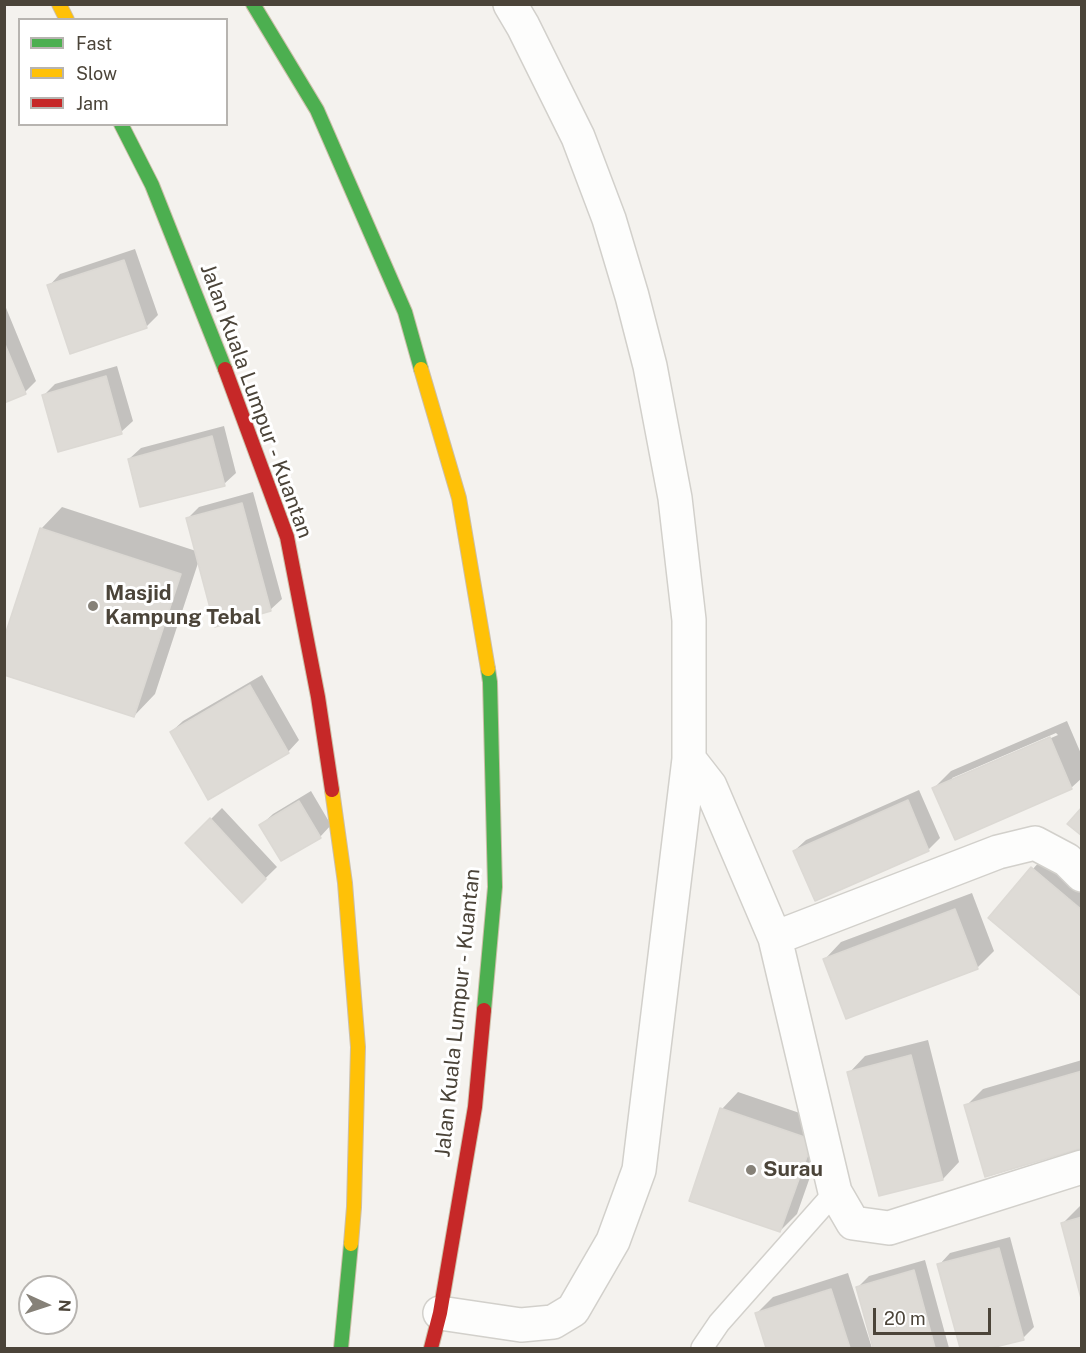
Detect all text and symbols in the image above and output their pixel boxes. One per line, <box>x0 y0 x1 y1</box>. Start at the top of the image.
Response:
legend <box>18 18 228 126</box>
text: Fast <box>76 33 112 54</box>
text: Slow <box>76 63 117 84</box>
text: Jam <box>76 93 109 114</box>
street label: Jalan Kuala Lumpur - Kuantan <box>195 260 317 542</box>
place label: Masjid Kampung Tebal <box>105 581 261 631</box>
marker: Masjid Kampung Tebal <box>86 599 100 613</box>
street label: Jalan Kuala Lumpur - Kuantan <box>430 867 486 1159</box>
place label: Surau <box>763 1157 823 1183</box>
marker: Surau <box>744 1163 758 1177</box>
north arrow <box>18 1275 78 1335</box>
scale bar <box>876 1296 994 1334</box>
text: N <box>55 1299 74 1313</box>
text: 20 m <box>884 1308 926 1329</box>

